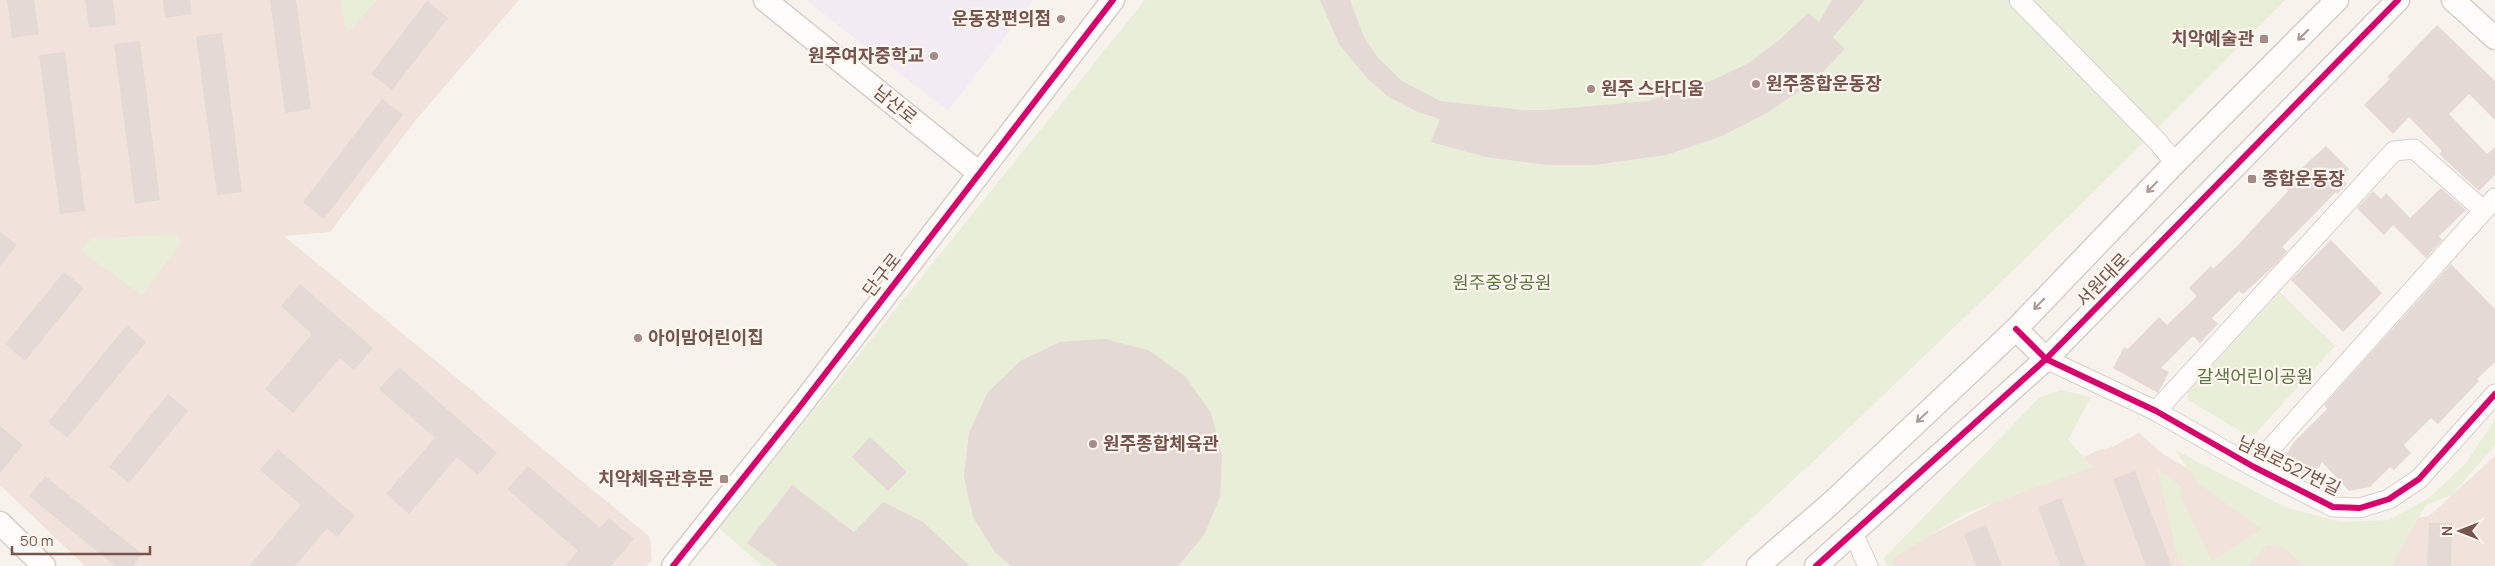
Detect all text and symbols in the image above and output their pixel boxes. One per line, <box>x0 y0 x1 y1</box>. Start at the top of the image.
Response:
place label: 운동장편의점 <box>952 6 1051 30</box>
marker: 운동장편의점 <box>1055 13 1067 25</box>
place label: 치악예술관 <box>2171 26 2254 50</box>
one-way arrow <box>2297 28 2309 41</box>
marker: 치악예술관 <box>2258 33 2270 45</box>
place label: 원주여자중학교 <box>808 43 924 67</box>
marker: 원주여자중학교 <box>928 50 940 62</box>
place label: 원주종합운동장 <box>1766 71 1882 95</box>
place label: 원주 스타디움 <box>1601 76 1704 100</box>
marker: 원주종합운동장 <box>1750 78 1762 90</box>
street label: 남산로 <box>869 79 922 129</box>
marker: 원주 스타디움 <box>1585 83 1597 95</box>
place label: 종합운동장 <box>2262 166 2345 190</box>
marker: 종합운동장 <box>2246 173 2258 185</box>
one-way arrow <box>2146 181 2158 194</box>
street label: 단구로 <box>856 247 906 301</box>
street label: 서원대로 <box>2071 247 2134 311</box>
park label: 원주중앙공원 <box>1452 270 1552 294</box>
one-way arrow <box>2033 298 2045 311</box>
place label: 아이맘어린이집 <box>648 325 764 349</box>
marker: 아이맘어린이집 <box>632 332 644 344</box>
park label: 갈색어린이공원 <box>2197 364 2313 388</box>
one-way arrow <box>1916 411 1928 423</box>
street label: 남원로527번길 <box>2234 430 2345 500</box>
place label: 원주종합체육관 <box>1103 431 1219 455</box>
marker: 원주종합체육관 <box>1087 438 1099 450</box>
place label: 치악체육관후문 <box>598 466 714 490</box>
marker: 치악체육관후문 <box>718 473 730 485</box>
north arrow <box>2435 506 2485 556</box>
scale bar <box>12 524 150 556</box>
text: N <box>2437 526 2456 536</box>
text: 50 m <box>20 530 54 551</box>

